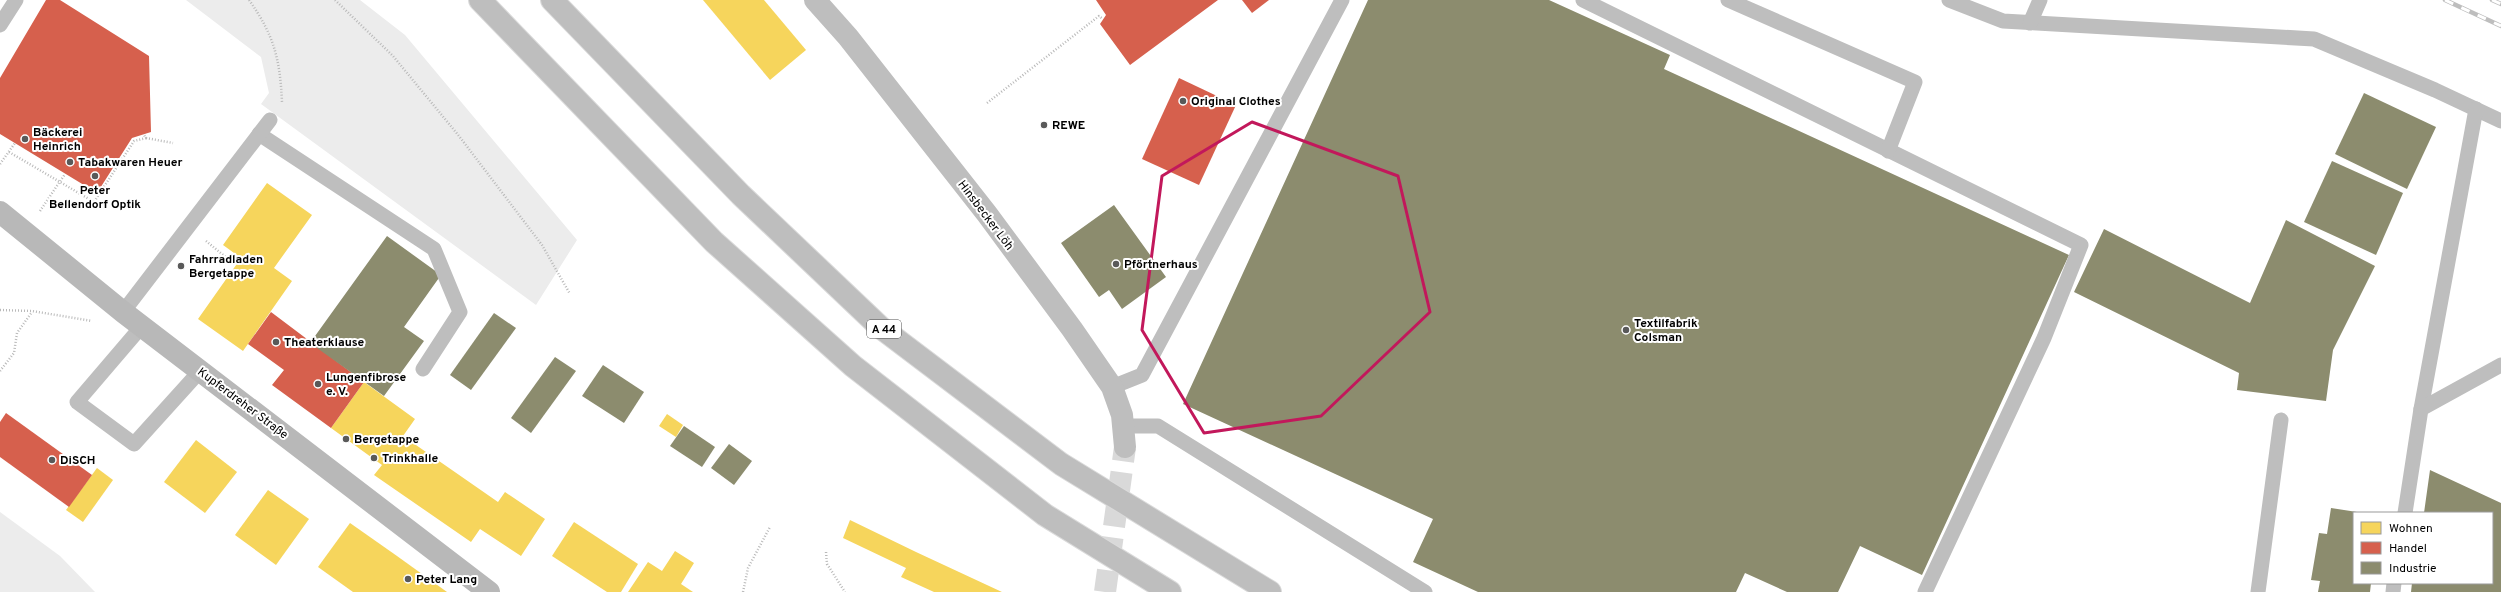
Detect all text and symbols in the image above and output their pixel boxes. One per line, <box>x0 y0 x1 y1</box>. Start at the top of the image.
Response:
place label: Original Clothes <box>1191 94 1281 110</box>
marker: Original Clothes <box>1178 96 1188 106</box>
place label: REWE <box>1052 118 1085 134</box>
marker: REWE <box>1039 120 1049 130</box>
place label: Bäckerei Heinrich <box>33 125 82 155</box>
marker: Bäckerei Heinrich <box>20 134 30 144</box>
place label: Tabakwaren Heuer <box>78 155 182 171</box>
marker: Tabakwaren Heuer <box>65 157 75 167</box>
marker: Peter Bellendorf Optik <box>90 171 100 181</box>
street label: Hinsbecker Löh <box>954 177 1017 254</box>
place label: Peter Bellendorf Optik <box>49 183 141 213</box>
place label: Fahrradladen Bergetappe <box>189 252 263 282</box>
place label: Pförtnerhaus <box>1124 257 1198 273</box>
marker: Pförtnerhaus <box>1111 259 1121 269</box>
marker: Fahrradladen Bergetappe <box>176 261 186 271</box>
place label: Textilfabrik Colsman <box>1634 316 1698 346</box>
road number: A 44 <box>867 320 901 338</box>
marker: Textilfabrik Colsman <box>1621 325 1631 335</box>
place label: Theaterklause <box>284 335 365 351</box>
marker: Theaterklause <box>271 337 281 347</box>
street label: Kupferdreher Straße <box>194 364 291 443</box>
place label: Lungenfibrose e. V. <box>326 370 406 400</box>
marker: Lungenfibrose e. V. <box>313 379 323 389</box>
place label: Bergetappe <box>354 432 419 448</box>
marker: Bergetappe <box>341 434 351 444</box>
place label: Trinkhalle <box>382 451 438 467</box>
place label: DiSCH <box>60 453 95 469</box>
marker: Trinkhalle <box>369 453 379 463</box>
marker: DiSCH <box>47 455 57 465</box>
legend <box>2353 512 2493 584</box>
text: Wohnen <box>2389 521 2433 537</box>
text: Handel <box>2389 541 2427 557</box>
text: Industrie <box>2389 561 2437 577</box>
place label: Peter Lang <box>416 572 477 588</box>
marker: Peter Lang <box>403 574 413 584</box>

